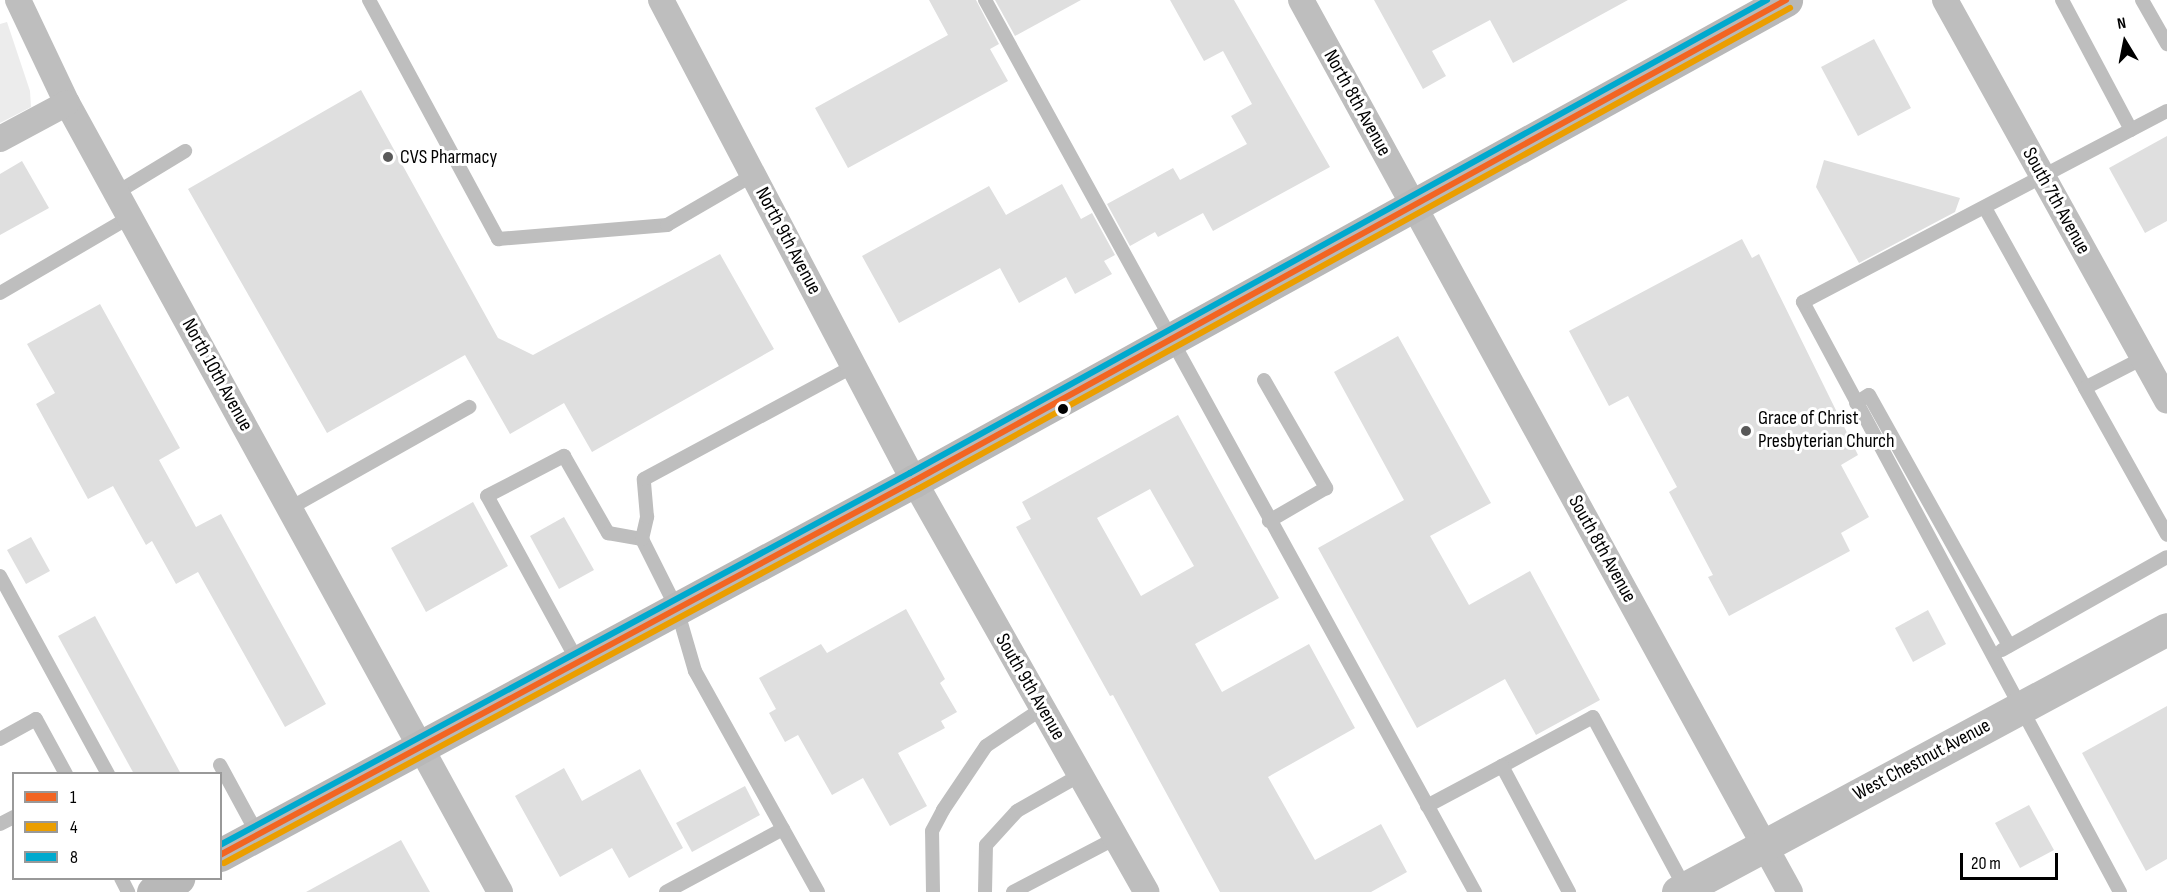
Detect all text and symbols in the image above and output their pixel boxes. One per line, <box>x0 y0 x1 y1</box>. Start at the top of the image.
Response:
north arrow <box>2095 12 2155 72</box>
text: N <box>2116 14 2128 34</box>
street label: North 8th Avenue <box>1318 46 1396 160</box>
street label: South 7th Avenue <box>2017 144 2095 258</box>
place label: CVS Pharmacy <box>400 145 497 169</box>
marker: CVS Pharmacy <box>381 150 395 164</box>
street label: North 9th Avenue <box>750 183 826 299</box>
street label: North 10th Avenue <box>176 315 258 435</box>
unlabelled marker <box>1057 403 1069 415</box>
place label: Grace of Christ Presbyterian Church <box>1758 407 1895 454</box>
marker: Grace of Christ Presbyterian Church <box>1739 424 1753 438</box>
street label: South 8th Avenue <box>1563 491 1641 607</box>
street label: South 9th Avenue <box>990 630 1070 744</box>
street label: West Chestnut Avenue <box>1849 714 1995 806</box>
legend <box>12 772 222 880</box>
text: 1 <box>70 787 76 808</box>
text: 4 <box>70 817 78 838</box>
scale bar <box>1963 841 2060 879</box>
text: 8 <box>70 847 78 868</box>
text: 20 m <box>1971 853 2001 874</box>

